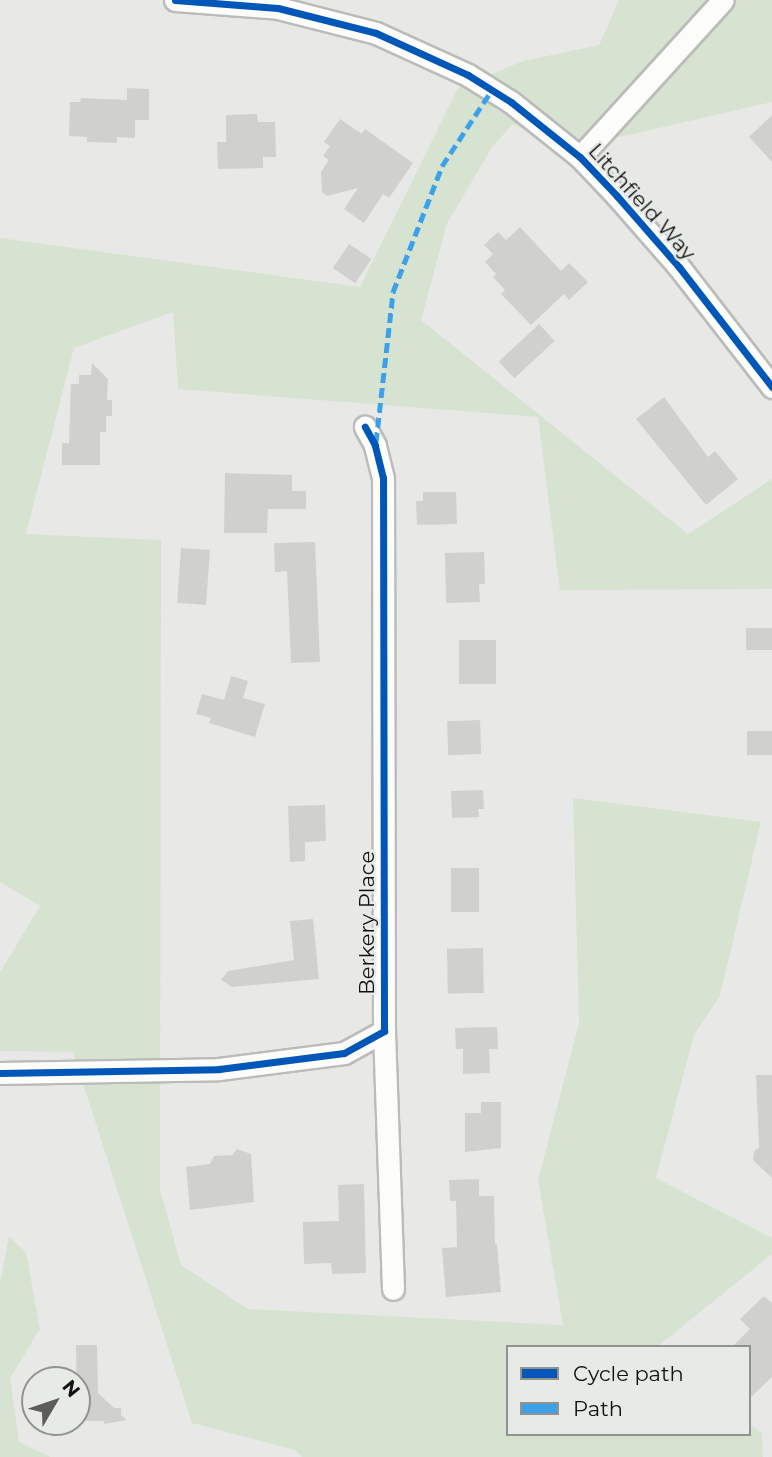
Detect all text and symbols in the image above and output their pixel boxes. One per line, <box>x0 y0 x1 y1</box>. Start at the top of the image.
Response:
street label: Litchfield Way <box>583 138 701 266</box>
street label: Berkery Place <box>354 851 380 995</box>
legend <box>506 1345 751 1436</box>
text: Cycle path <box>573 1361 684 1386</box>
north arrow <box>21 1366 91 1436</box>
text: N <box>57 1376 85 1402</box>
text: Path <box>573 1396 623 1421</box>

